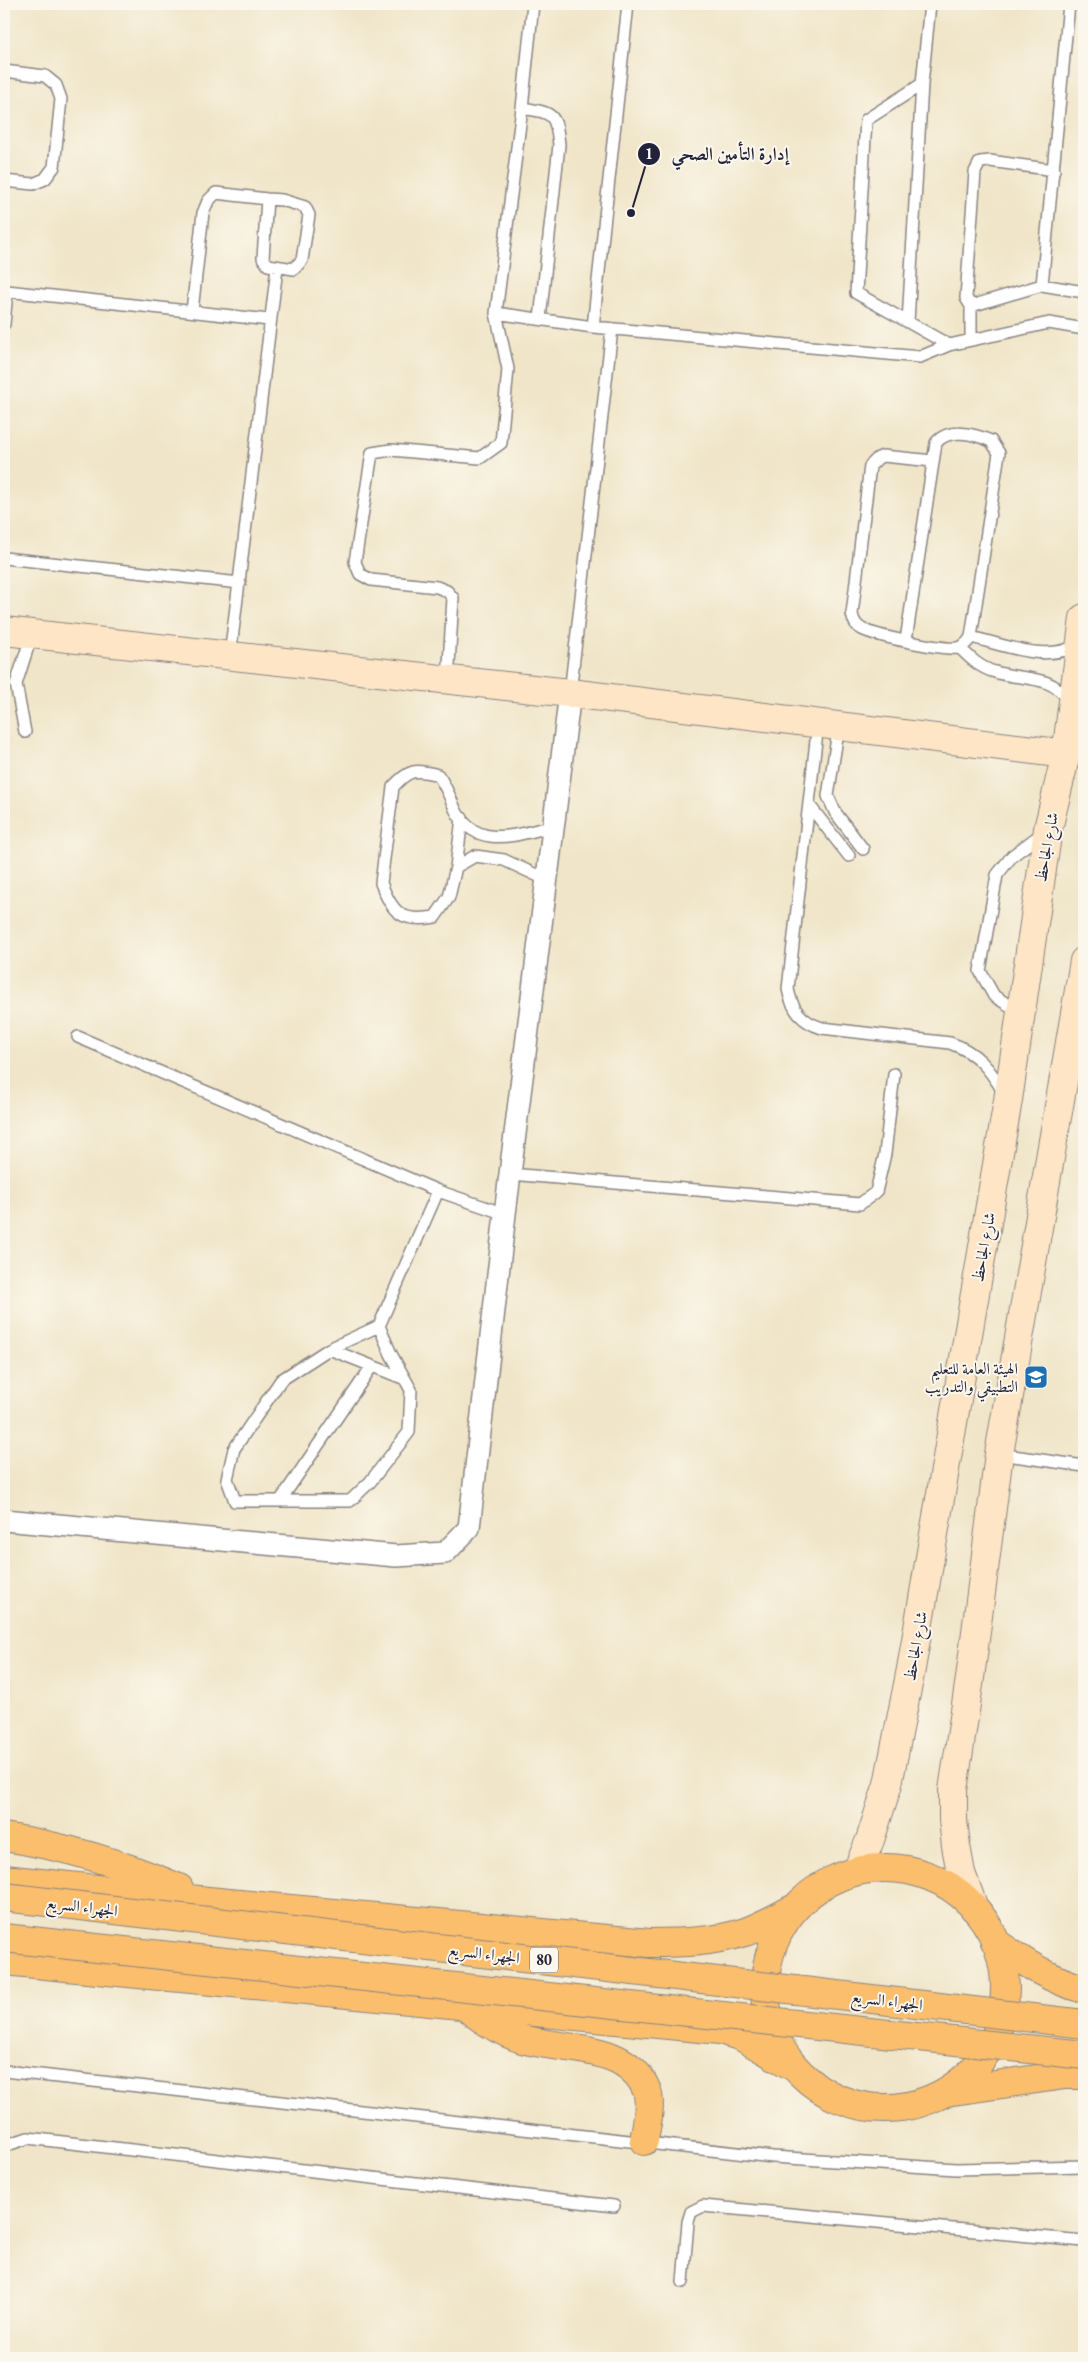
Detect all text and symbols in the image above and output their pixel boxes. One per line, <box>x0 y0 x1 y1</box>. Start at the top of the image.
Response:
callout: إدارة التأمين الصحي <box>636 137 798 170</box>
text: إدارة التأمين الصحي <box>671 141 791 171</box>
text: 1 <box>645 144 653 163</box>
street label: شارع الجاحظ <box>1030 810 1066 884</box>
street label: شارع الجاحظ <box>967 1210 1003 1284</box>
place label: الهيئة العامة للتعليم التطبيقي والتدريب <box>925 1358 1018 1402</box>
school or university icon: الهيئة العامة للتعليم التطبيقي والتدريب <box>1023 1364 1049 1390</box>
street label: شارع الجاحظ <box>899 1609 935 1683</box>
street label: الجهراء السريع <box>44 1892 119 1926</box>
street label: الجهراء السريع <box>446 1939 521 1973</box>
road number: 80 <box>530 1948 558 1972</box>
street label: الجهراء السريع <box>849 1986 924 2020</box>

